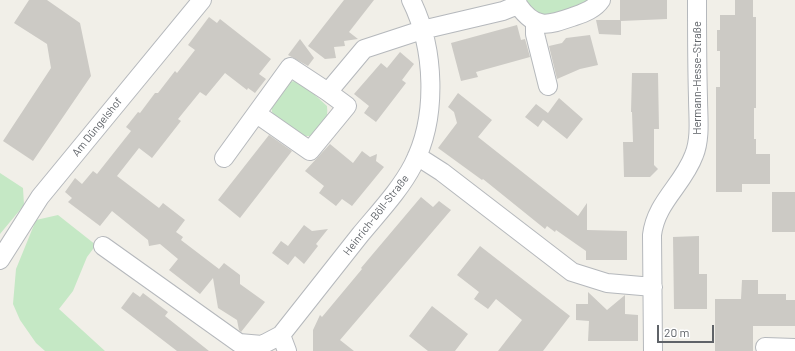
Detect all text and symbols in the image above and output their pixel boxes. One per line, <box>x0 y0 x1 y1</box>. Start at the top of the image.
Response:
street label: Hermann-Hesse-Straße <box>690 21 704 135</box>
street label: Am Düngelshof <box>69 95 125 159</box>
street label: Heinrich-Böll-Straße <box>340 172 412 258</box>
scale bar <box>659 317 716 343</box>
text: 20 m <box>664 325 690 339</box>

